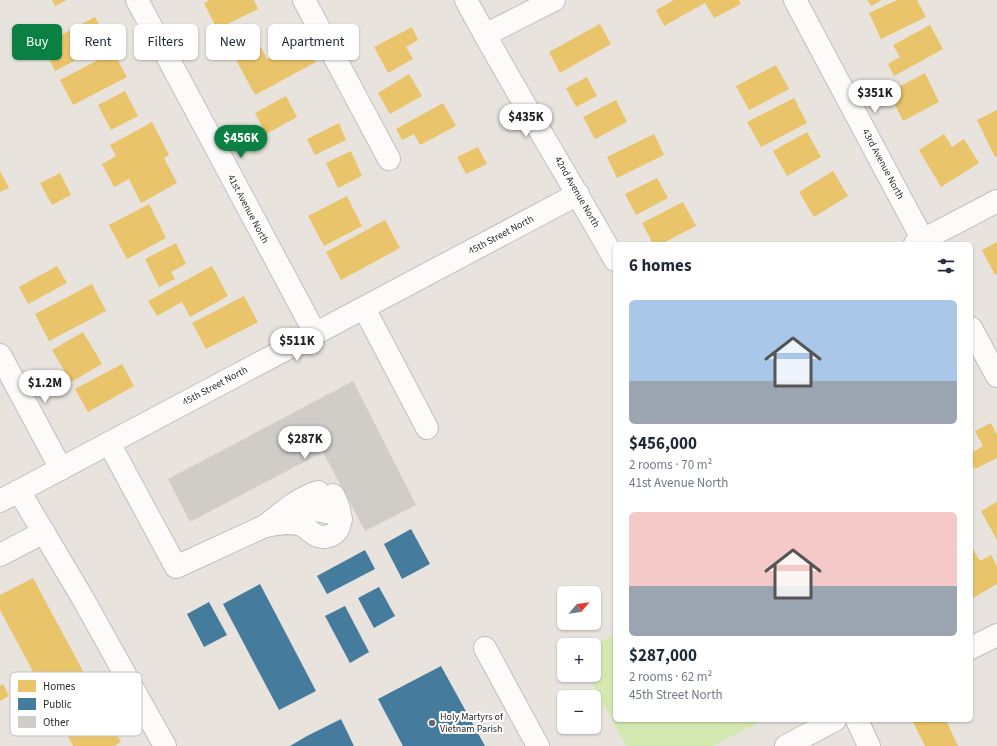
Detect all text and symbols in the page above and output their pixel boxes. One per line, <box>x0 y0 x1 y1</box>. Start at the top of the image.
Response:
chip: Buy <box>12 24 62 60</box>
chip: Rent <box>70 24 126 60</box>
chip: Filters <box>134 24 198 60</box>
chip: New <box>206 24 260 60</box>
chip: Apartment <box>268 24 359 60</box>
pin: $351K <box>847 80 903 114</box>
text: $351K <box>857 84 893 102</box>
pin: $435K <box>498 104 554 138</box>
text: $435K <box>508 108 544 126</box>
pin: $456K <box>213 125 269 159</box>
street label: 43rd Avenue North <box>859 126 907 202</box>
text: $456K <box>223 129 259 147</box>
street label: 42nd Avenue North <box>551 154 603 230</box>
street label: 41st Avenue North <box>224 172 272 246</box>
street label: 45th Street North <box>466 212 536 258</box>
text: 6 homes <box>629 254 691 278</box>
icon: filters <box>935 255 957 277</box>
icon: home <box>757 326 829 398</box>
pin: $511K <box>269 328 325 362</box>
text: $511K <box>279 332 315 350</box>
street label: 45th Street North <box>180 363 250 409</box>
pin: $1.2M <box>17 370 73 404</box>
text: $1.2M <box>28 374 62 392</box>
pin: $287K <box>277 426 333 460</box>
text: $287K <box>287 430 323 448</box>
text: $456,000 <box>629 432 697 456</box>
text: 2 rooms · 70 m² <box>629 456 712 474</box>
text: 41st Avenue North <box>629 474 728 492</box>
icon: home <box>757 538 829 610</box>
north arrow <box>557 586 601 630</box>
map controls <box>557 586 601 734</box>
button: + <box>557 638 601 682</box>
text: $287,000 <box>629 644 697 668</box>
text: 2 rooms · 62 m² <box>629 668 712 686</box>
legend <box>10 672 142 736</box>
text: Homes <box>43 679 76 694</box>
text: 45th Street North <box>629 686 723 704</box>
button: − <box>557 690 601 734</box>
text: Public <box>43 697 72 712</box>
place label: Holy Martyrs of Vietnam Parish <box>440 710 504 736</box>
text: Other <box>43 715 69 730</box>
marker: Holy Martyrs of Vietnam Parish <box>427 718 437 728</box>

